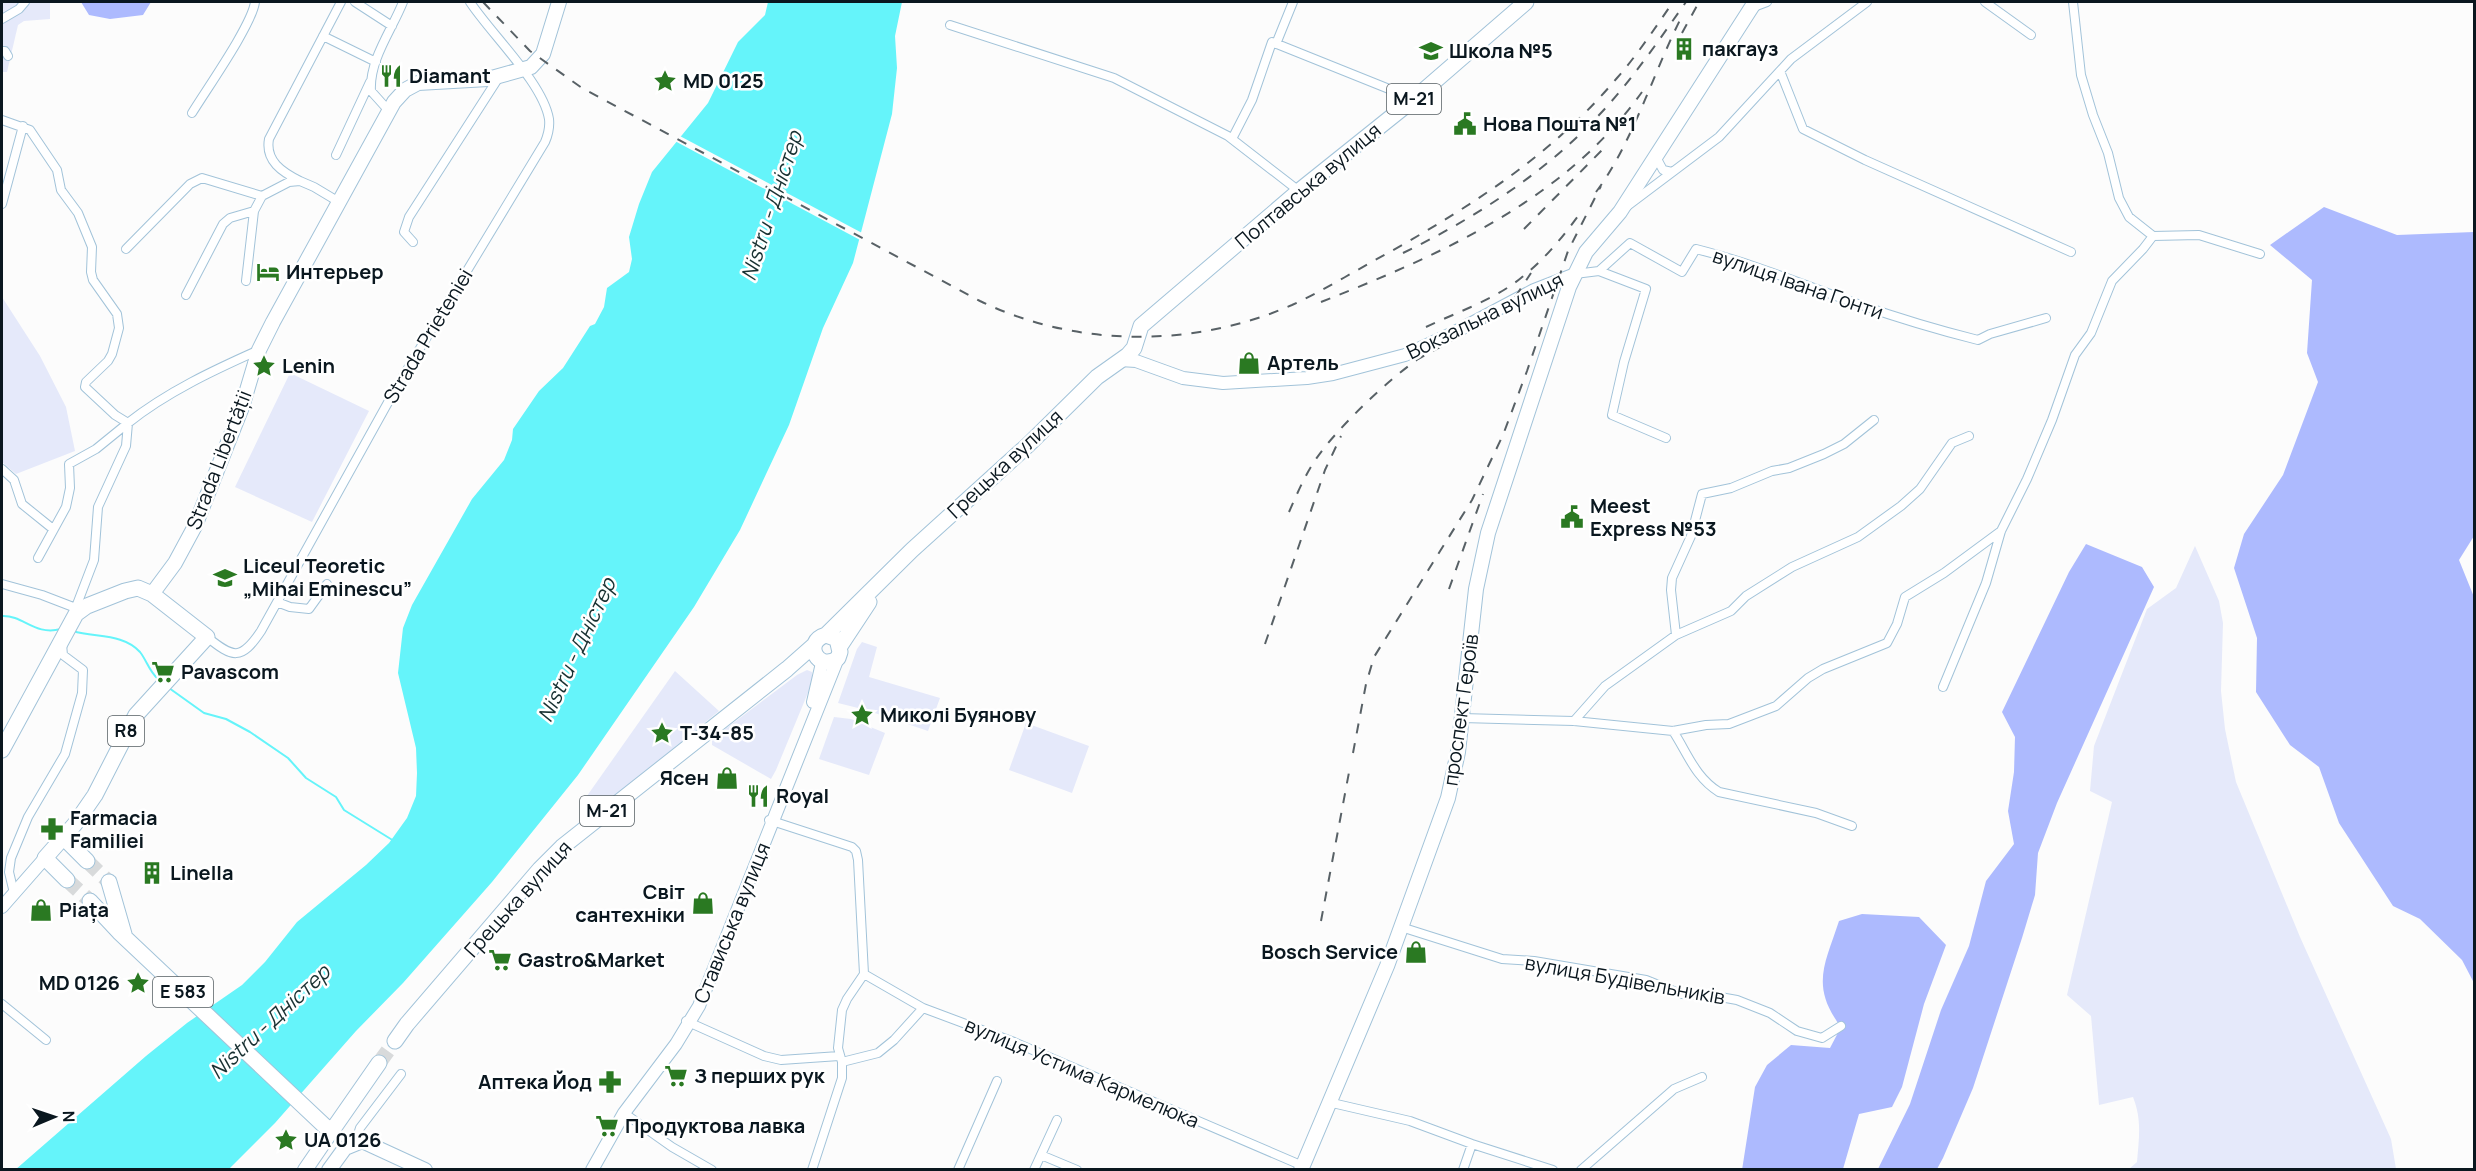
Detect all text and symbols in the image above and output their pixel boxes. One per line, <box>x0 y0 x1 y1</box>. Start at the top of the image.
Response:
place label: пакгауз <box>1702 35 1778 62</box>
building icon: пакгауз <box>1671 36 1697 62</box>
place label: Школа №5 <box>1449 37 1553 64</box>
school or university icon: Школа №5 <box>1418 38 1444 64</box>
place label: Diamant <box>409 62 491 89</box>
restaurant icon: Diamant <box>378 63 404 89</box>
place label: MD 0125 <box>683 67 764 94</box>
place icon: MD 0125 <box>652 68 678 94</box>
road number: М-21 <box>1387 84 1441 114</box>
place label: Нова Пошта №1 <box>1483 110 1636 137</box>
public building icon: Нова Пошта №1 <box>1452 111 1478 137</box>
street label: Полтавська вулиця <box>1229 117 1386 255</box>
water label: Nistru - Дністер <box>734 126 809 284</box>
street label: вулиця Івана Гонти <box>1709 242 1887 325</box>
place label: Интерьер <box>286 258 384 285</box>
hotel icon: Интерьер <box>255 259 281 285</box>
street label: Strada Prieteniei <box>377 263 478 408</box>
street label: Вокзальна вулиця <box>1402 266 1568 365</box>
place label: Артель <box>1267 349 1339 376</box>
shop icon: Артель <box>1236 350 1262 376</box>
place label: Lenin <box>282 352 335 379</box>
place icon: Lenin <box>251 353 277 379</box>
street label: Strada Libertății <box>180 386 258 533</box>
street label: Грецька вулиця <box>941 403 1068 524</box>
place label: Meest Express №53 <box>1590 492 1717 542</box>
public building icon: Meest Express №53 <box>1559 504 1585 530</box>
place label: Liceul Teoretic „Mihai Eminescu” <box>243 552 412 602</box>
school or university icon: Liceul Teoretic „Mihai Eminescu” <box>212 565 238 591</box>
water label: Nistru - Дністер <box>531 572 622 726</box>
street label: проспект Героїв <box>1436 632 1485 788</box>
place label: Pavascom <box>181 658 279 685</box>
supermarket icon: Pavascom <box>150 659 176 685</box>
place label: Миколі Буянову <box>880 701 1037 728</box>
place icon: Миколі Буянову <box>849 702 875 728</box>
road number: R8 <box>108 716 144 746</box>
place label: Т-34-85 <box>680 719 754 746</box>
place icon: Т-34-85 <box>649 720 675 746</box>
place label: Ясен <box>660 764 709 791</box>
shop icon: Ясен <box>714 765 740 791</box>
place label: Royal <box>776 782 829 809</box>
restaurant icon: Royal <box>745 783 771 809</box>
road number: М-21 <box>580 796 634 826</box>
place label: Farmacia Familiei <box>70 804 157 854</box>
pharmacy icon: Farmacia Familiei <box>39 816 65 842</box>
street label: Грецька вулиця <box>458 835 577 963</box>
street label: Стависька вулиця <box>687 838 776 1007</box>
place label: Linella <box>170 859 233 886</box>
building icon: Linella <box>139 860 165 886</box>
place label: Світ сантехніки <box>575 878 685 928</box>
shop icon: Світ сантехніки <box>690 890 716 916</box>
place label: Piața <box>59 896 109 923</box>
shop icon: Piața <box>28 897 54 923</box>
place label: Bosch Service <box>1261 938 1398 965</box>
shop icon: Bosch Service <box>1403 939 1429 965</box>
place label: Gastro&Market <box>518 946 665 973</box>
supermarket icon: Gastro&Market <box>487 947 513 973</box>
street label: вулиця Будівельників <box>1523 949 1728 1010</box>
water label: Nistru - Дністер <box>203 957 337 1085</box>
place label: MD 0126 <box>39 969 120 996</box>
place icon: MD 0126 <box>125 970 151 996</box>
road number: E 583 <box>153 977 213 1007</box>
street label: вулиця Устима Кармелюка <box>961 1011 1203 1134</box>
place label: З перших рук <box>694 1062 826 1089</box>
supermarket icon: З перших рук <box>663 1063 689 1089</box>
place label: Аптека Йод <box>478 1068 592 1095</box>
pharmacy icon: Аптека Йод <box>597 1069 623 1095</box>
north arrow <box>24 1087 84 1147</box>
text: N <box>58 1110 80 1123</box>
place label: Продуктова лавка <box>625 1112 805 1139</box>
supermarket icon: Продуктова лавка <box>594 1113 620 1139</box>
place label: UA 0126 <box>304 1126 381 1153</box>
place icon: UA 0126 <box>273 1127 299 1153</box>

